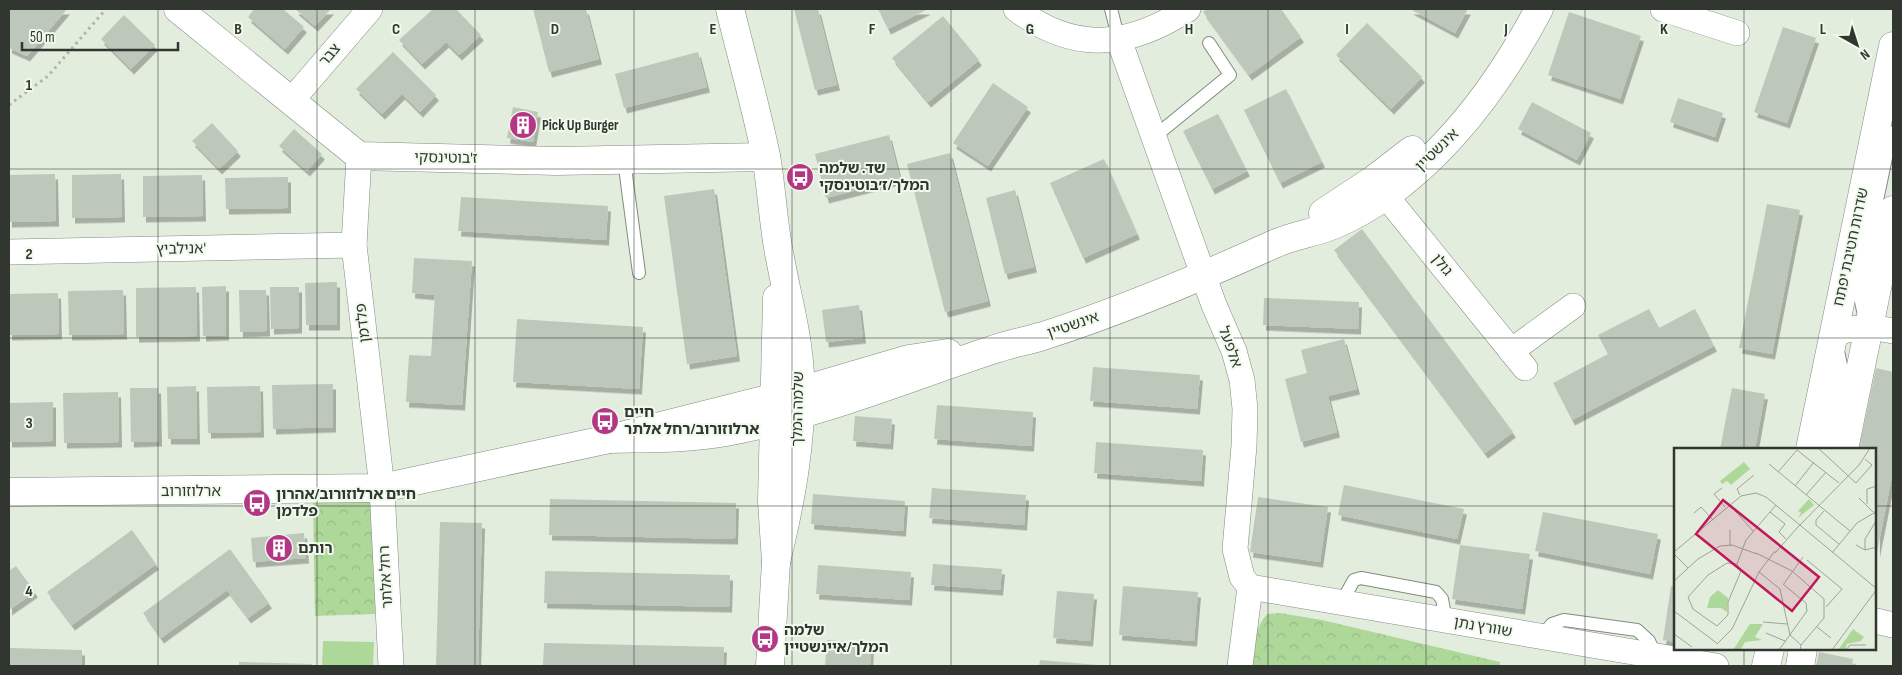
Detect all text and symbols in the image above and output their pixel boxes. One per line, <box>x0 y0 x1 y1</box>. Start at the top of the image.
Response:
scale bar <box>22 20 179 52</box>
text: B <box>234 20 242 39</box>
text: C <box>392 20 400 39</box>
text: D <box>551 20 559 39</box>
text: E <box>710 20 717 39</box>
text: F <box>869 20 876 39</box>
text: G <box>1026 20 1034 39</box>
text: H <box>1185 20 1193 39</box>
text: I <box>1345 20 1349 39</box>
text: J <box>1503 20 1508 39</box>
text: K <box>1660 20 1668 39</box>
text: L <box>1820 20 1827 39</box>
north arrow <box>1832 20 1882 70</box>
text: 50 m <box>30 28 55 47</box>
street label: צבר <box>315 40 345 70</box>
text: N <box>1857 46 1873 64</box>
text: 1 <box>26 76 33 95</box>
building icon: Pick Up Burger <box>508 110 538 140</box>
place label: Pick Up Burger <box>542 116 619 135</box>
street label: אינשטיין <box>1411 125 1463 175</box>
street label: ז'בוטינסקי <box>414 148 478 168</box>
place label: שד. שלמה המלך/ז׳בוטינסקי <box>819 159 929 195</box>
bus stop icon: שד. שלמה המלך/ז׳בוטינסקי <box>785 162 815 192</box>
street label: שדרות חטיבת יפתח <box>1829 186 1873 308</box>
street label: אנילביץ' <box>156 239 206 259</box>
text: 2 <box>25 245 33 264</box>
street label: גולן <box>1427 250 1457 280</box>
street label: פלדמן <box>351 302 375 344</box>
street label: אינשטיין <box>1045 307 1101 343</box>
street label: אלפעל <box>1214 324 1246 370</box>
street label: שלמה המלך <box>788 371 808 447</box>
place label: חיים ארלוזורוב/רחל אלתר <box>624 403 759 439</box>
bus stop icon: חיים ארלוזורוב/רחל אלתר <box>590 406 620 436</box>
text: 3 <box>25 414 33 433</box>
inset map <box>1674 448 1877 650</box>
street label: ארלוזורוב <box>161 482 221 501</box>
place label: חיים ארלוזורוב/אהרון פלדמן <box>276 485 416 521</box>
bus stop icon: חיים ארלוזורוב/אהרון פלדמן <box>242 488 272 518</box>
building icon: רותם <box>264 533 294 563</box>
place label: רותם <box>298 539 333 558</box>
street label: רחל אלתר <box>375 545 397 609</box>
text: 4 <box>25 582 33 601</box>
street label: שוורץ נתן <box>1452 613 1514 641</box>
place label: שלמה המלך/איינשטיין <box>784 621 889 657</box>
bus stop icon: שלמה המלך/איינשטיין <box>750 624 780 654</box>

